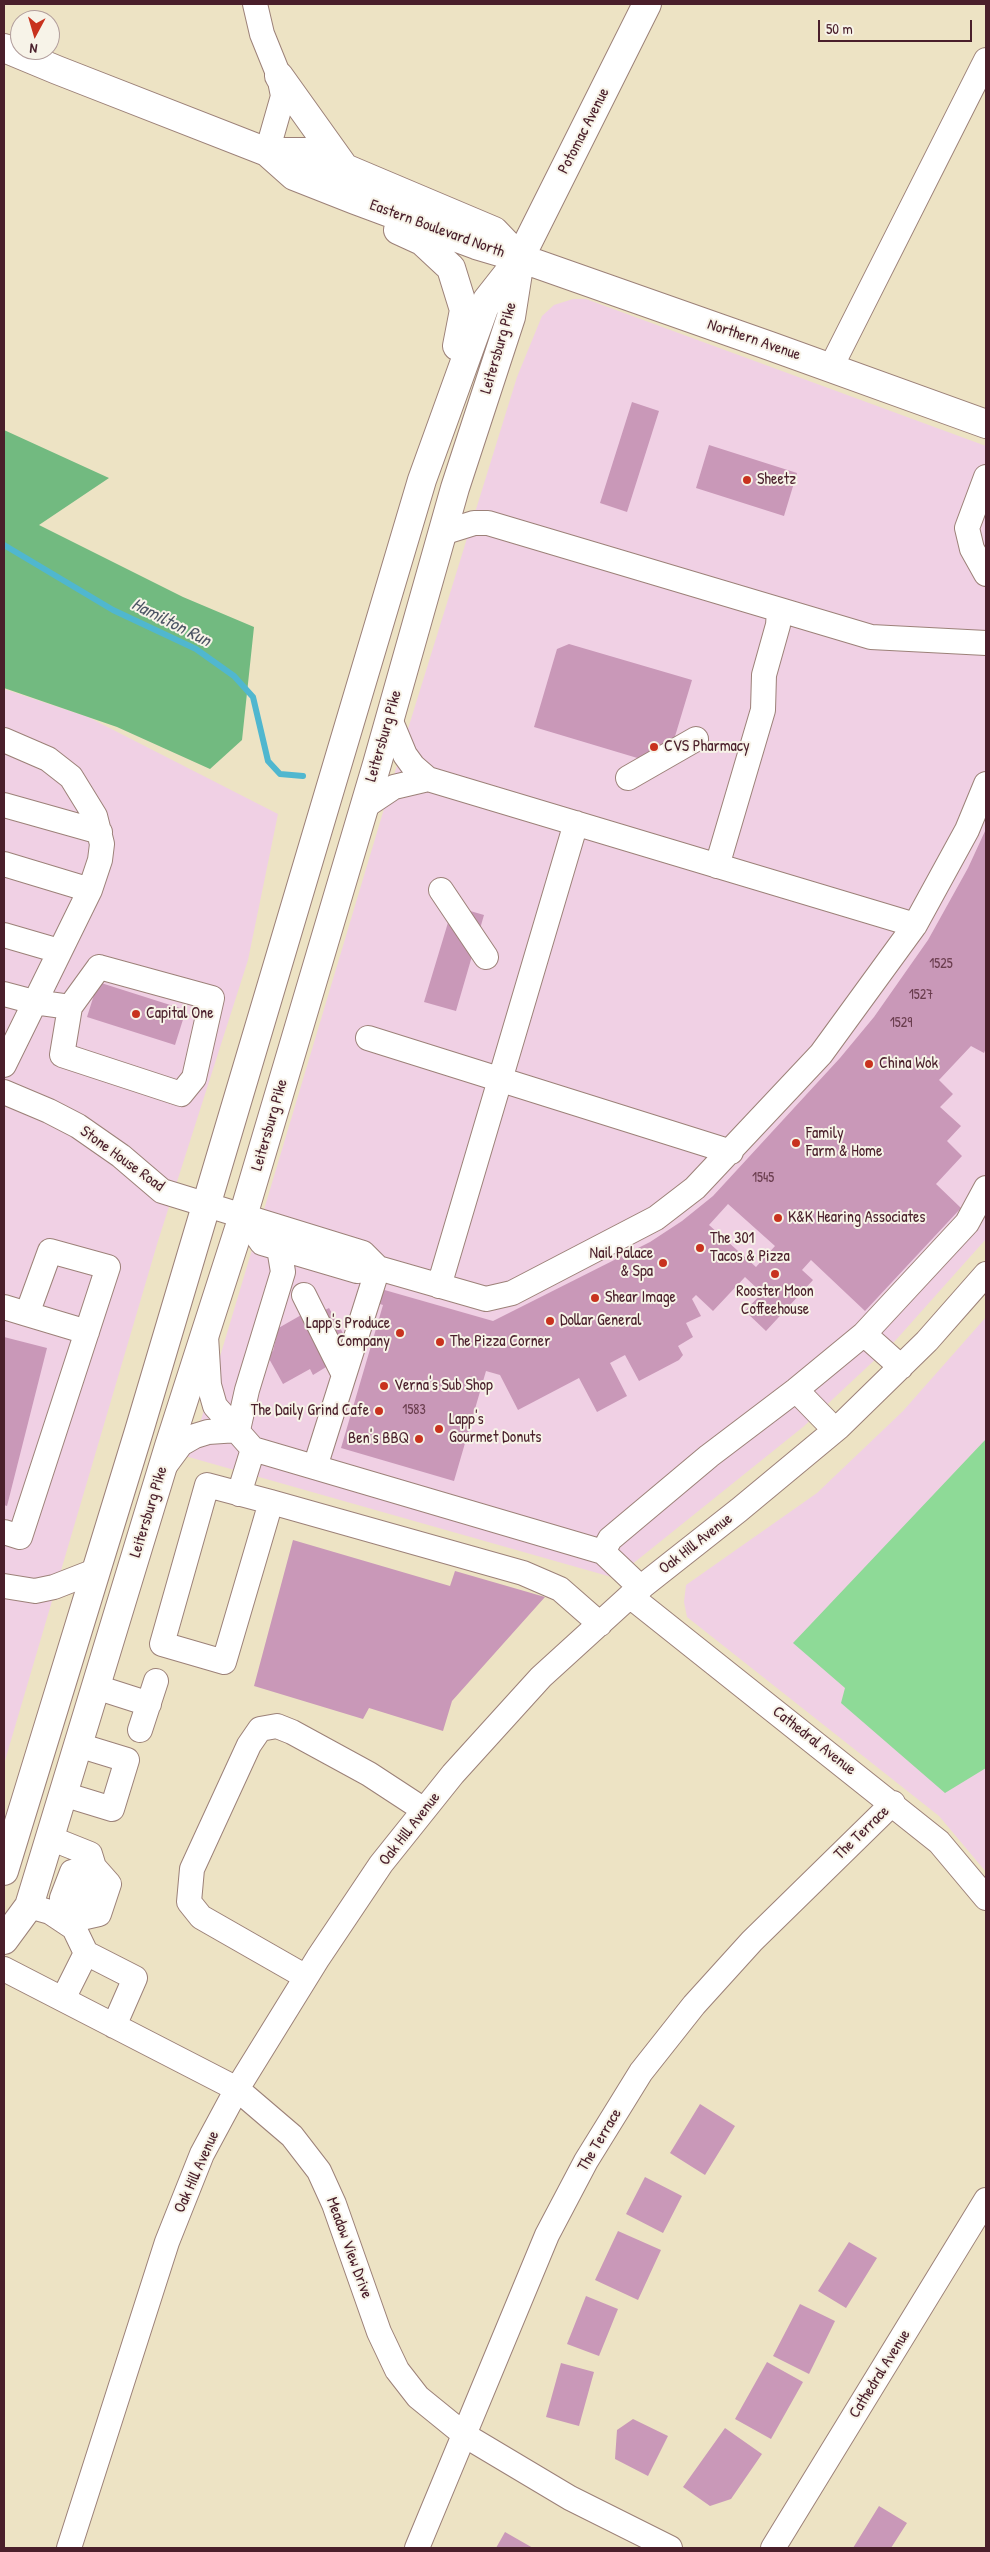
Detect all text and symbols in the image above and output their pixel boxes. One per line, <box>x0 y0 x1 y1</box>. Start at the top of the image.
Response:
north arrow <box>10 10 60 60</box>
scale bar <box>820 10 974 42</box>
text: 50 m <box>826 18 853 39</box>
text: N <box>29 40 38 59</box>
street label: Potomac Avenue <box>554 85 614 177</box>
street label: Eastern Boulevard North <box>367 196 507 262</box>
street label: Leitersburg Pike <box>477 300 521 396</box>
street label: Northern Avenue <box>705 315 803 365</box>
place label: Sheetz <box>757 470 796 490</box>
marker: Sheetz <box>741 474 753 486</box>
water label: Hamilton Run <box>128 594 214 652</box>
street label: Leitersburg Pike <box>362 688 406 784</box>
place label: CVS Pharmacy <box>664 737 750 757</box>
marker: CVS Pharmacy <box>648 741 660 753</box>
house number: 1525 <box>929 956 953 972</box>
house number: 1527 <box>909 987 933 1003</box>
place label: Capital One <box>146 1004 214 1024</box>
marker: Capital One <box>130 1008 142 1020</box>
house number: 1529 <box>890 1015 912 1031</box>
place label: China Wok <box>879 1054 938 1074</box>
marker: China Wok <box>863 1058 875 1070</box>
street label: Leitersburg Pike <box>248 1077 292 1173</box>
street label: Stone House Road <box>76 1122 168 1196</box>
place label: Family Farm & Home <box>806 1124 882 1162</box>
marker: Family Farm & Home <box>790 1137 802 1149</box>
house number: 1545 <box>752 1170 774 1186</box>
place label: K&K Hearing Associates <box>788 1208 925 1228</box>
marker: K&K Hearing Associates <box>772 1212 784 1224</box>
place label: The 301 Tacos & Pizza <box>710 1229 790 1267</box>
marker: The 301 Tacos & Pizza <box>694 1242 706 1254</box>
place label: Nail Palace & Spa <box>590 1244 653 1282</box>
marker: Nail Palace & Spa <box>657 1257 669 1269</box>
marker: Rooster Moon Coffeehouse <box>769 1268 781 1280</box>
place label: Rooster Moon Coffeehouse <box>736 1282 814 1320</box>
place label: Shear Image <box>605 1288 676 1308</box>
marker: Shear Image <box>589 1292 601 1304</box>
place label: Dollar General <box>560 1311 641 1331</box>
place label: Lapp's Produce Company <box>306 1314 390 1352</box>
marker: Dollar General <box>544 1315 556 1327</box>
marker: Lapp's Produce Company <box>394 1327 406 1339</box>
place label: The Pizza Corner <box>450 1332 550 1352</box>
marker: The Pizza Corner <box>434 1336 446 1348</box>
place label: Verna's Sub Shop <box>394 1376 493 1396</box>
marker: Verna's Sub Shop <box>378 1380 390 1392</box>
place label: The Daily Grind Cafe <box>251 1401 369 1421</box>
house number: 1583 <box>402 1402 426 1418</box>
marker: The Daily Grind Cafe <box>373 1405 385 1417</box>
place label: Lapp's Gourmet Donuts <box>449 1410 541 1448</box>
marker: Lapp's Gourmet Donuts <box>433 1423 445 1435</box>
place label: Ben's BBQ <box>348 1429 409 1449</box>
marker: Ben's BBQ <box>413 1433 425 1445</box>
street label: Leitersburg Pike <box>126 1464 172 1560</box>
street label: Oak Hill Avenue <box>656 1509 736 1579</box>
street label: Cathedral Avenue <box>768 1702 860 1780</box>
street label: Oak Hill Avenue <box>375 1789 445 1869</box>
street label: The Terrace <box>830 1802 894 1864</box>
street label: The Terrace <box>574 2105 626 2175</box>
street label: Oak Hill Avenue <box>170 2128 224 2216</box>
street label: Meadow View Drive <box>322 2195 376 2301</box>
street label: Cathedral Avenue <box>845 2326 915 2422</box>

